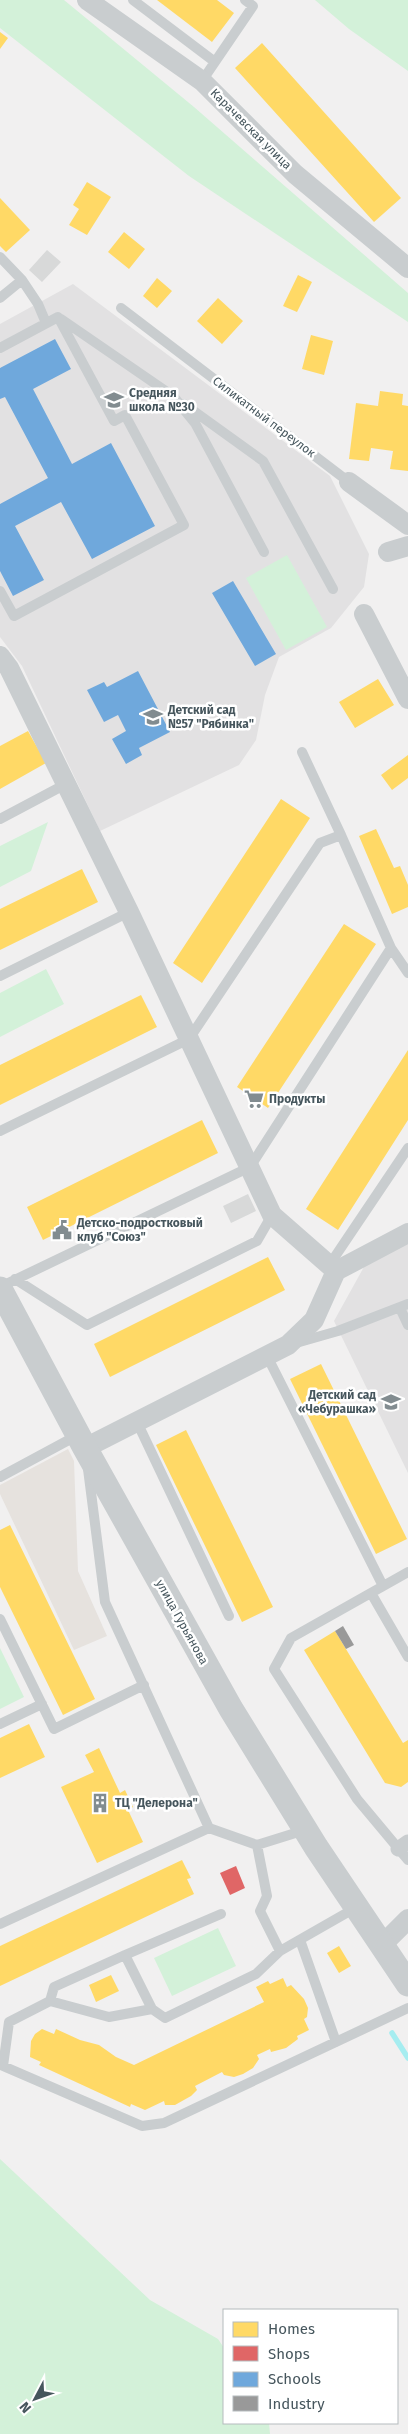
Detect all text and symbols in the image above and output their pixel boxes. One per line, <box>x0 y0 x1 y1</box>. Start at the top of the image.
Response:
street label: Карачевская улица <box>208 86 294 172</box>
street label: Силикатный переулок <box>210 374 319 461</box>
place label: Средняя школа №30 <box>129 386 195 414</box>
school or university icon: Средняя школа №30 <box>103 389 125 411</box>
place label: Детский сад №57 "Рябинка" <box>167 703 254 731</box>
school or university icon: Детский сад №57 "Рябинка" <box>142 706 164 728</box>
supermarket icon: Продукты <box>243 1088 265 1110</box>
place label: Продукты <box>269 1092 325 1106</box>
place label: Детско-подростковый клуб "Союз" <box>76 1216 203 1244</box>
public building icon: Детско-подростковый клуб "Союз" <box>51 1219 73 1241</box>
place label: Детский сад «Чебурашка» <box>298 1388 376 1416</box>
school or university icon: Детский сад «Чебурашка» <box>380 1391 402 1413</box>
street label: улица Гурьянова <box>153 1577 211 1667</box>
building icon: ТЦ "Делерона" <box>89 1792 111 1814</box>
place label: ТЦ "Делерона" <box>115 1796 198 1810</box>
legend <box>223 2309 398 2424</box>
text: Homes <box>268 2320 315 2338</box>
text: Shops <box>268 2345 310 2363</box>
text: Schools <box>268 2370 321 2388</box>
north arrow <box>10 2374 60 2424</box>
text: Industry <box>268 2395 325 2413</box>
text: N <box>16 2398 35 2416</box>

